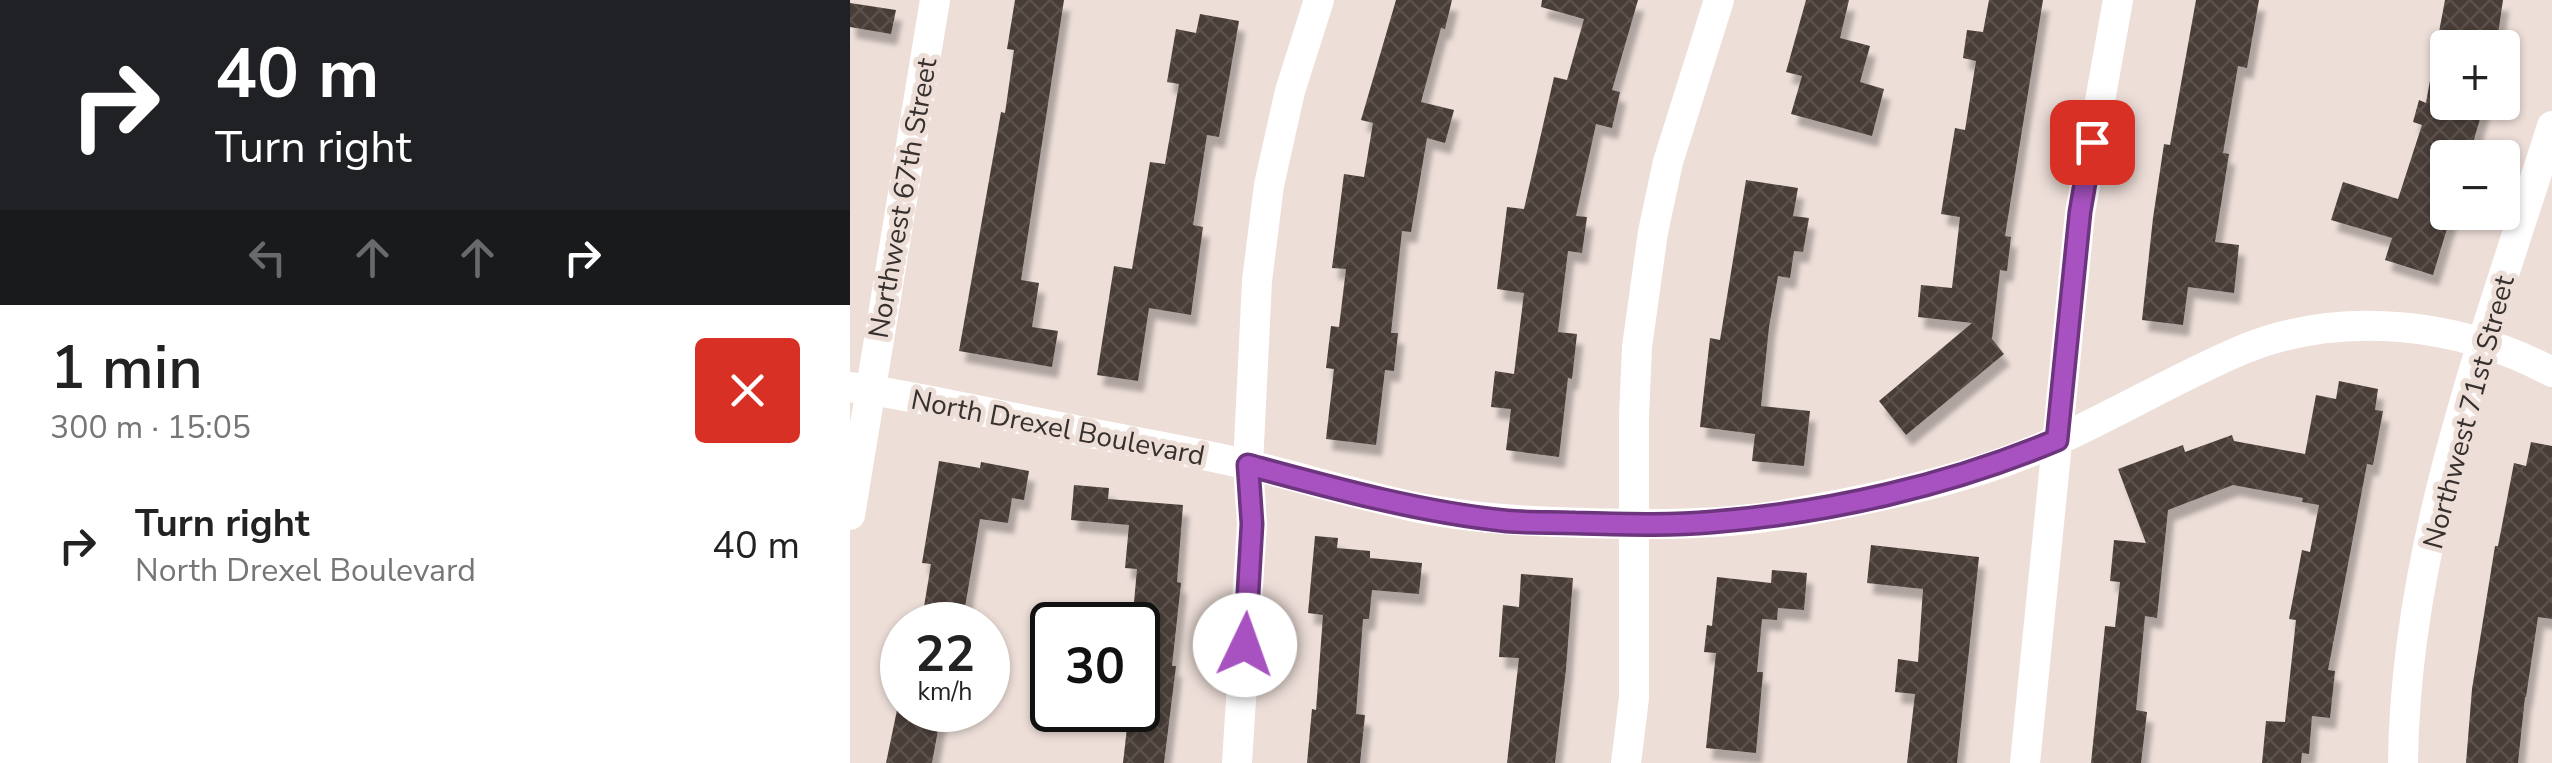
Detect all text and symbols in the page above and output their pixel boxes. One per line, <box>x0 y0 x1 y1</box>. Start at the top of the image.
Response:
text: 40 m <box>215 26 379 122</box>
map controls <box>2430 30 2520 230</box>
button: + <box>2430 30 2520 120</box>
icon: right <box>50 40 180 170</box>
street label: Northwest 67th Street <box>860 55 946 341</box>
pin <box>2050 100 2135 185</box>
icon: arrive <box>2065 115 2120 170</box>
text: Turn right <box>215 117 412 178</box>
button: − <box>2430 140 2520 230</box>
icon: left <box>240 230 295 285</box>
icon: ahead <box>345 230 400 285</box>
icon: ahead <box>450 230 505 285</box>
icon: right <box>555 230 610 285</box>
street label: Northwest 71st Street <box>2414 271 2524 553</box>
text: 1 min <box>50 327 203 409</box>
button: close <box>695 338 800 443</box>
street label: North Drexel Boulevard <box>908 381 1208 475</box>
text: 300 m · 15:05 <box>50 406 251 449</box>
text: Turn right <box>135 498 310 549</box>
icon: right <box>50 518 105 573</box>
text: 40 m <box>712 520 800 571</box>
text: North Drexel Boulevard <box>135 549 476 592</box>
position arrow <box>1193 593 1297 697</box>
speed limit sign: 30 <box>1030 602 1160 732</box>
text: 22 <box>915 620 975 689</box>
text: km/h <box>917 675 973 709</box>

